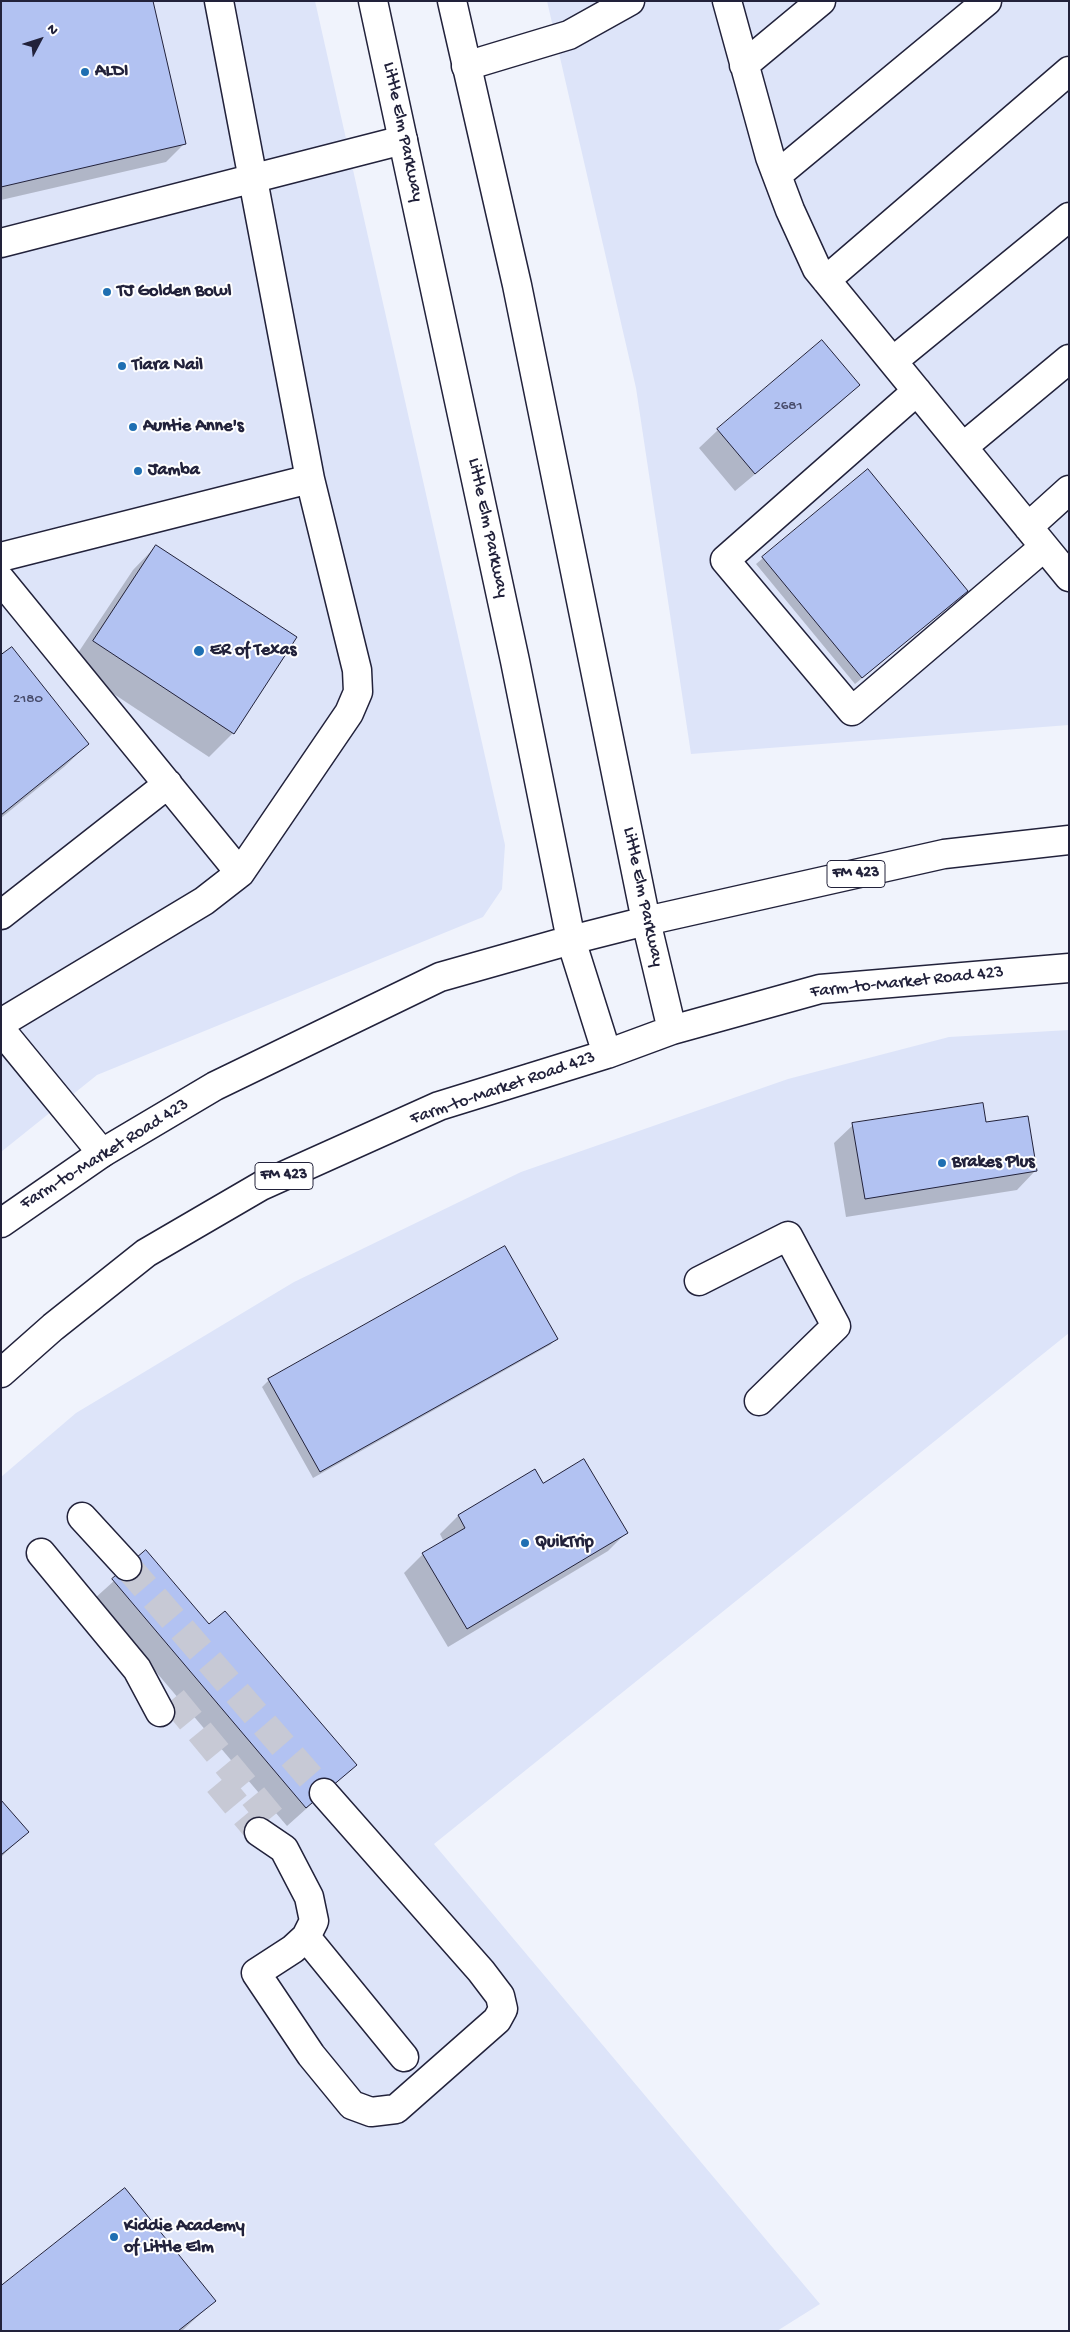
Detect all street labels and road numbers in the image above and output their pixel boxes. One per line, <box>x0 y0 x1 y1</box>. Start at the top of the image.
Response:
street label: Little Elm Parkway <box>377 60 427 204</box>
street label: Little Elm Parkway <box>462 456 512 600</box>
street label: Little Elm Parkway <box>617 825 667 969</box>
road number: FM 423 <box>827 861 885 888</box>
street label: Farm-to-Market Road 423 <box>809 962 1005 1004</box>
street label: Farm-to-Market Road 423 <box>408 1047 598 1131</box>
street label: Farm-to-Market Road 423 <box>17 1094 193 1216</box>
road number: FM 423 <box>255 1162 313 1190</box>

